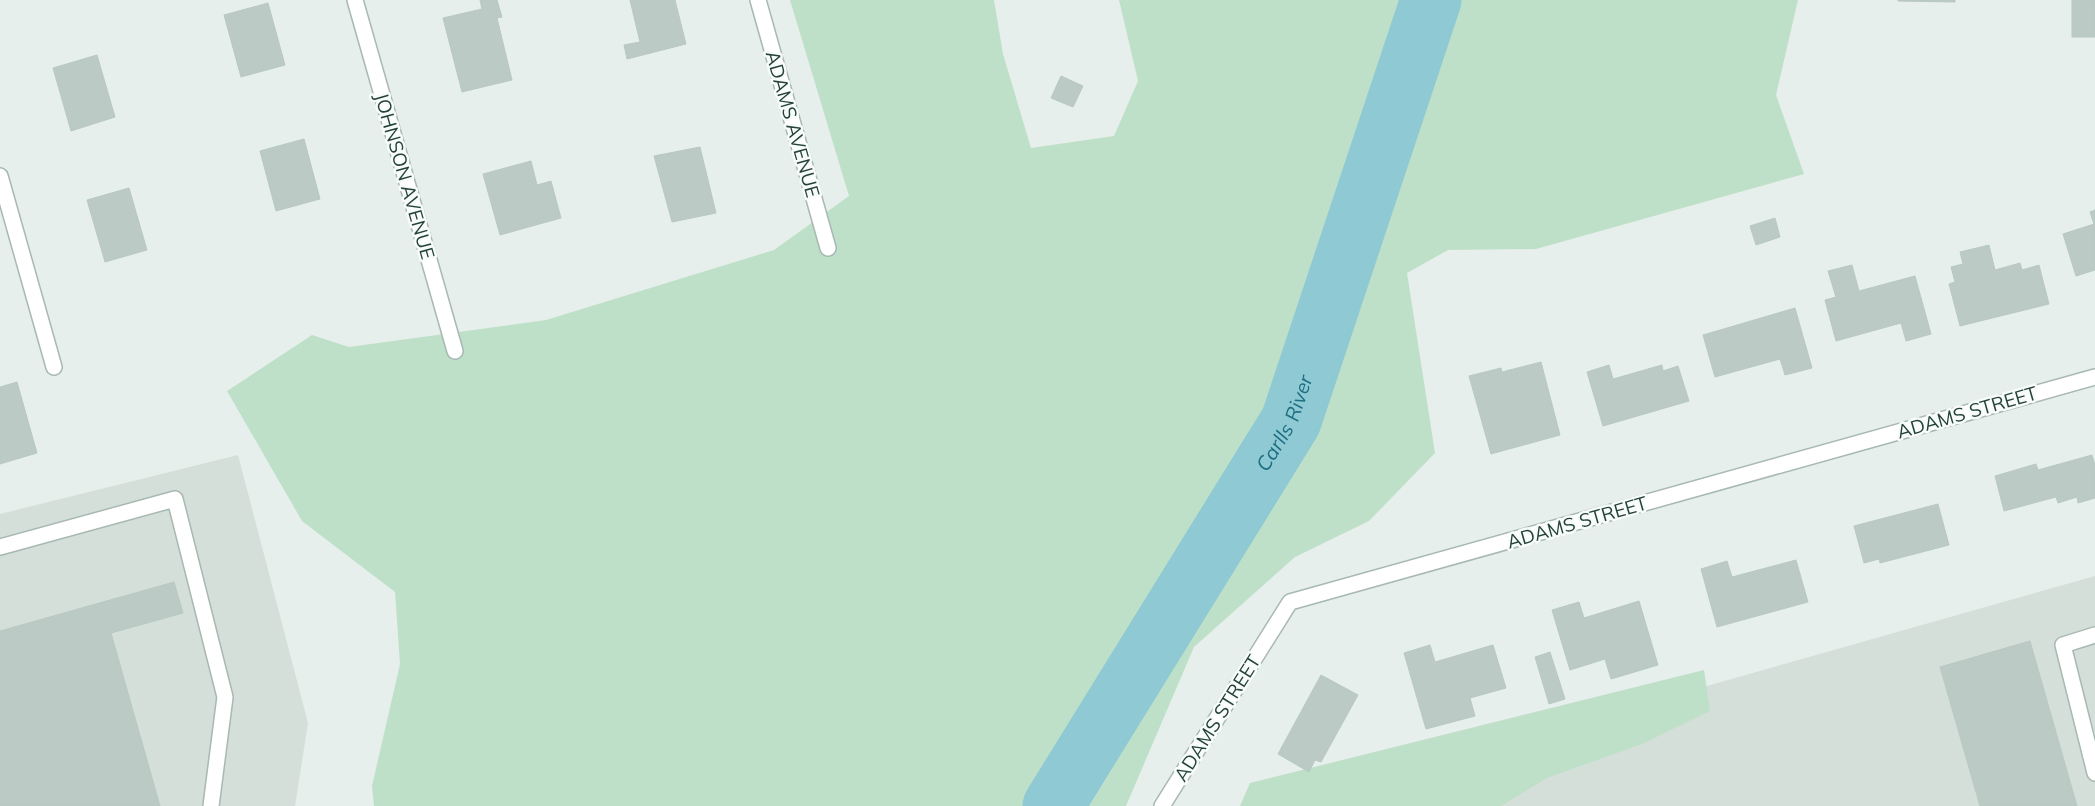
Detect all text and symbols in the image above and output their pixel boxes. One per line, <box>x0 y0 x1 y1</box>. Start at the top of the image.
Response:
street label: ADAMS AVENUE <box>761 48 825 200</box>
street label: JOHNSON AVENUE <box>370 90 440 262</box>
water label: Carlls River <box>1250 371 1318 476</box>
street label: ADAMS STREET <box>1894 380 2040 443</box>
street label: ADAMS STREET <box>1504 490 1650 553</box>
street label: ADAMS STREET <box>1168 650 1266 786</box>

